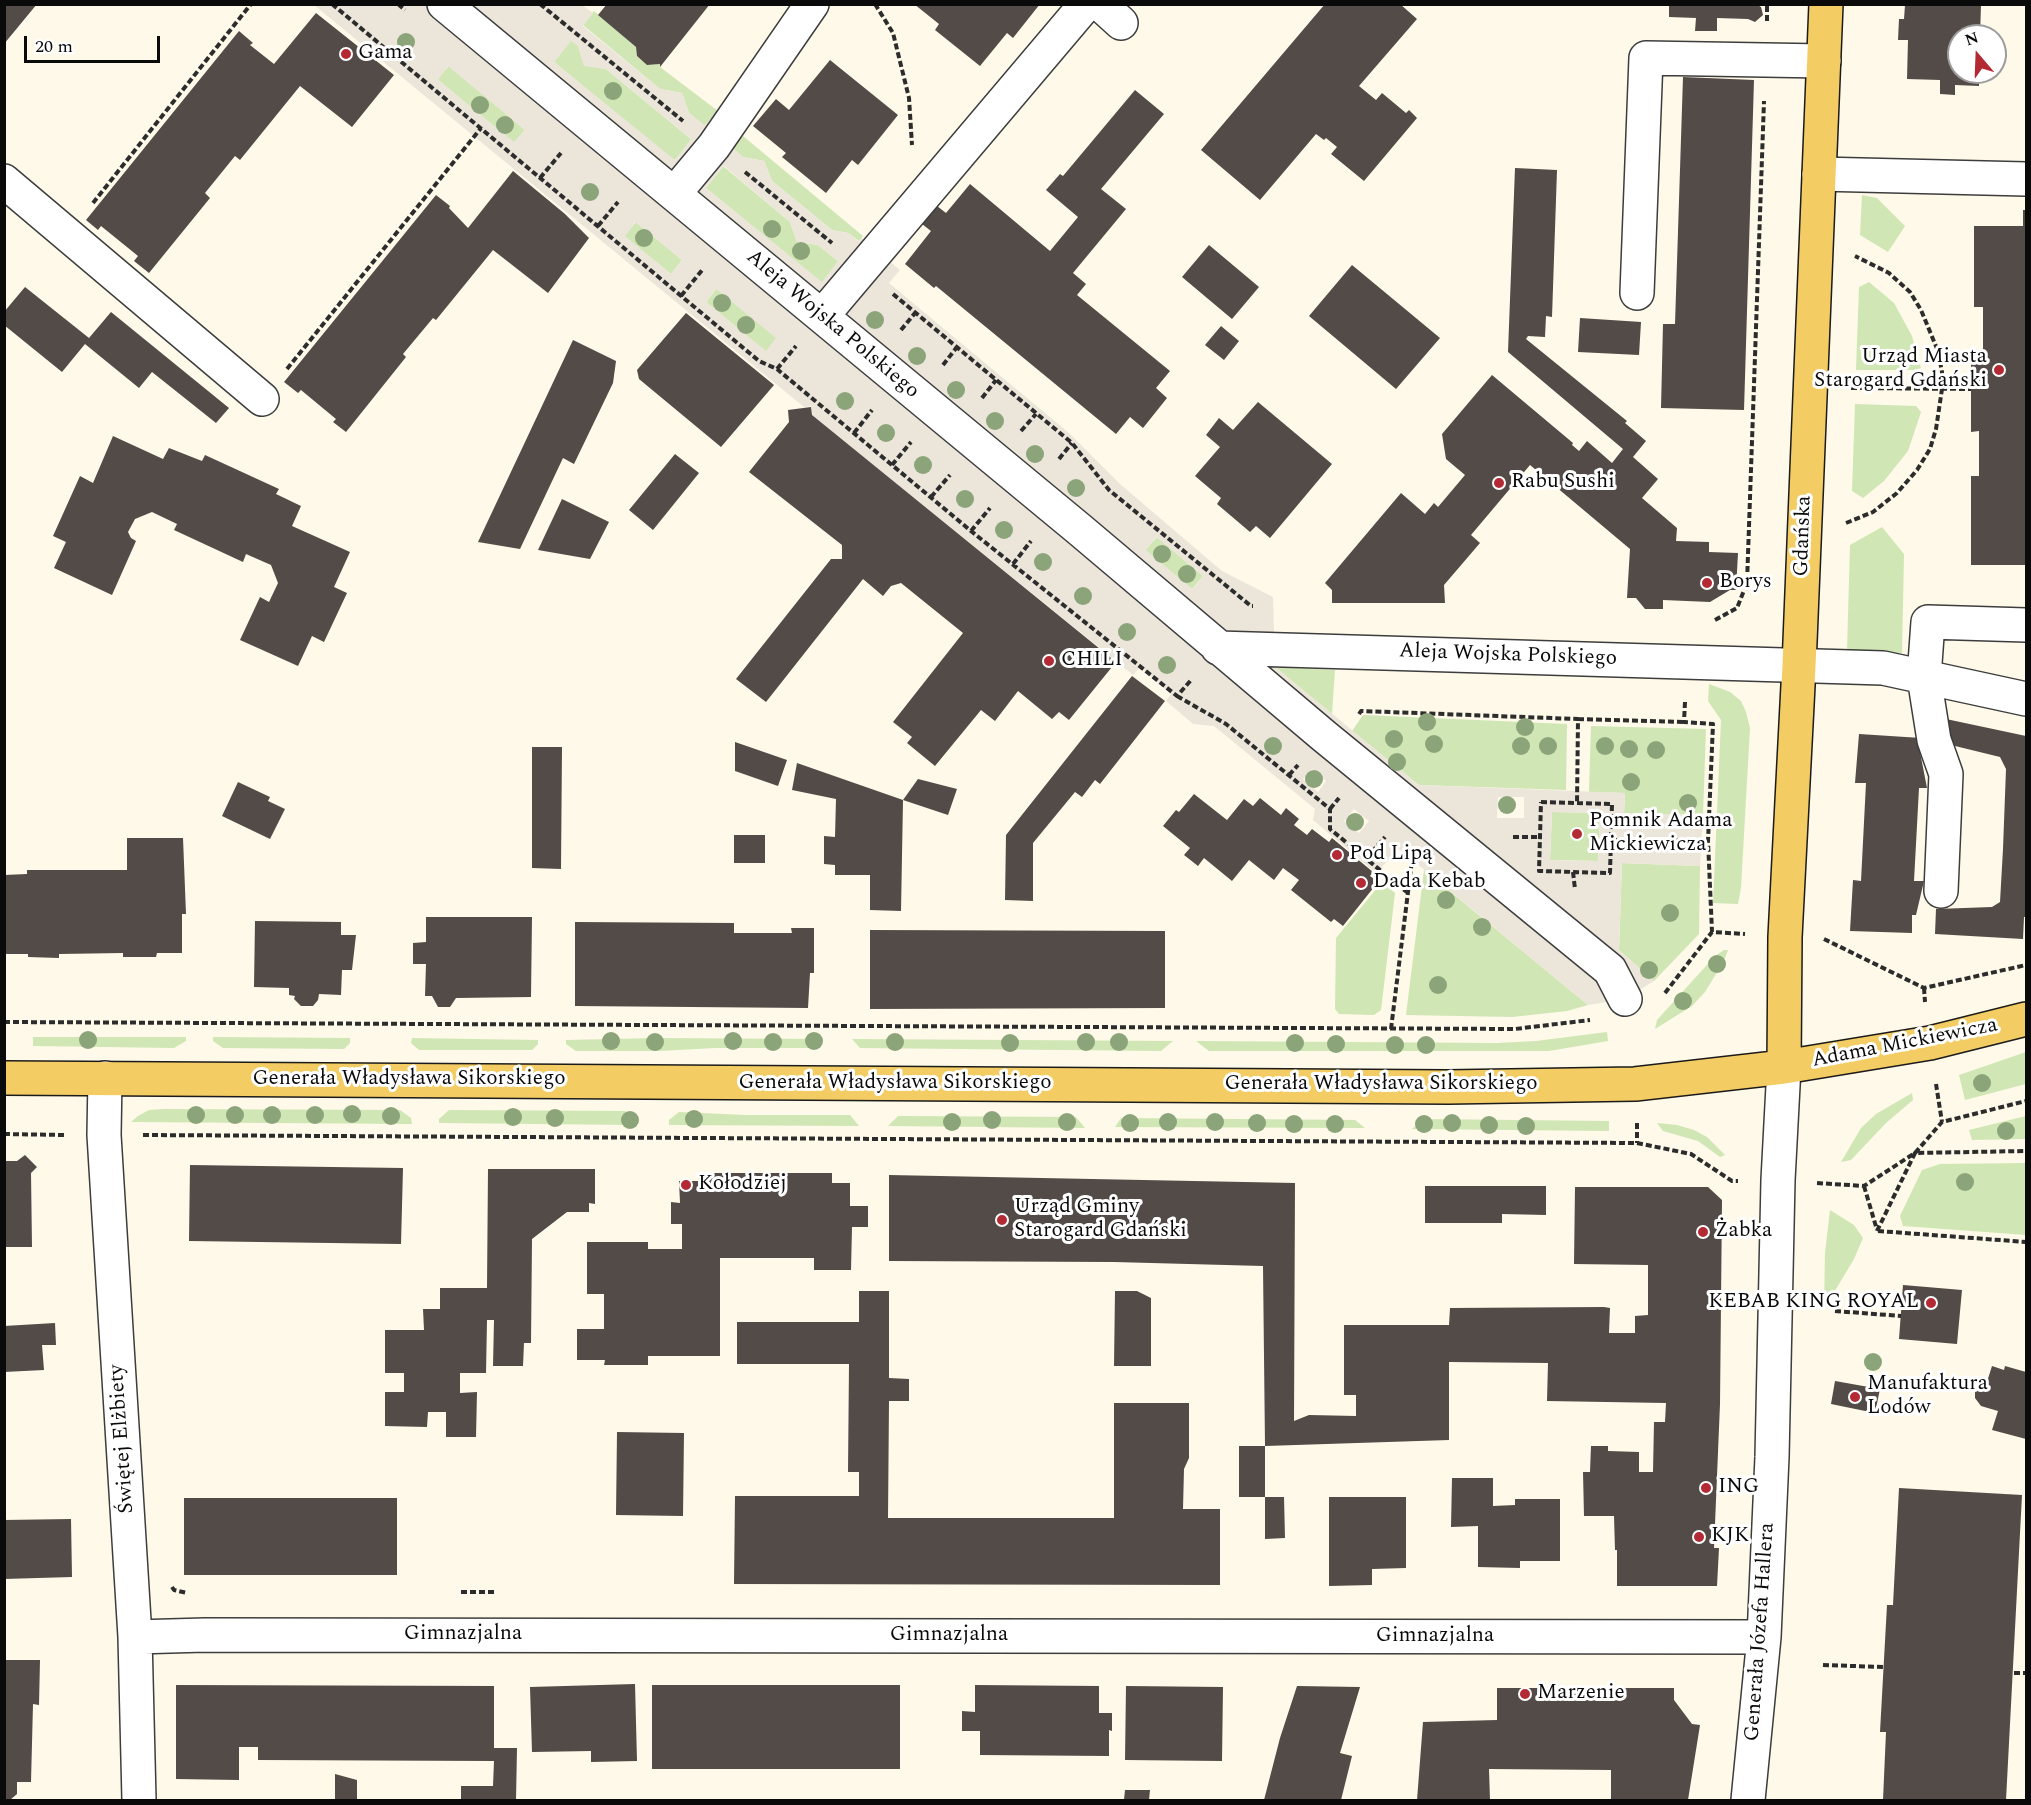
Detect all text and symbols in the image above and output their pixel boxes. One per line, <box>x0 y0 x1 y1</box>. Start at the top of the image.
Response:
scale bar <box>27 24 164 62</box>
north arrow <box>1947 24 2007 84</box>
text: N <box>1962 25 1982 52</box>
text: 20 m <box>35 33 73 60</box>
place label: Gama <box>358 41 413 67</box>
marker: Gama <box>339 47 353 61</box>
street label: Aleja Wojska Polskiego <box>740 245 924 405</box>
place label: Urząd Miasta Starogard Gdański <box>1814 345 1987 395</box>
marker: Urząd Miasta Starogard Gdański <box>1992 363 2006 377</box>
place label: Rabu Sushi <box>1511 470 1615 496</box>
marker: Rabu Sushi <box>1492 476 1506 490</box>
street label: Gdańska <box>1790 495 1818 577</box>
place label: Borys <box>1719 570 1772 596</box>
marker: Borys <box>1700 576 1714 590</box>
street label: Aleja Wojska Polskiego <box>1398 640 1618 672</box>
place label: CHILI <box>1061 648 1123 674</box>
marker: CHILI <box>1042 654 1056 668</box>
place label: Pomnik Adama Mickiewicza <box>1589 809 1733 859</box>
marker: Pomnik Adama Mickiewicza <box>1570 827 1584 841</box>
place label: Pod Lipą <box>1349 842 1433 868</box>
marker: Pod Lipą <box>1330 848 1344 862</box>
place label: Dada Kebab <box>1373 870 1485 896</box>
marker: Dada Kebab <box>1354 876 1368 890</box>
street label: Adama Mickiewicza <box>1810 1014 2000 1074</box>
street label: Generała Władysława Sikorskiego <box>252 1067 566 1093</box>
street label: Generała Władysława Sikorskiego <box>738 1071 1052 1097</box>
street label: Generała Władysława Sikorskiego <box>1224 1072 1538 1098</box>
place label: Kołodziej <box>698 1172 787 1198</box>
marker: Kołodziej <box>679 1178 693 1192</box>
place label: Urząd Gminy Starogard Gdański <box>1014 1195 1187 1245</box>
marker: Urząd Gminy Starogard Gdański <box>995 1213 1009 1227</box>
place label: Żabka <box>1715 1219 1772 1245</box>
marker: Żabka <box>1696 1225 1710 1239</box>
place label: KEBAB KING ROYAL <box>1708 1290 1919 1316</box>
marker: KEBAB KING ROYAL <box>1924 1296 1938 1310</box>
street label: Świętej Elżbiety <box>105 1364 141 1514</box>
place label: Manufaktura Lodów <box>1867 1372 1988 1422</box>
marker: Manufaktura Lodów <box>1848 1390 1862 1404</box>
place label: ING <box>1718 1475 1759 1501</box>
marker: ING <box>1699 1481 1713 1495</box>
street label: Generała Józefa Hallera <box>1741 1522 1781 1742</box>
place label: KJK <box>1711 1524 1749 1550</box>
marker: KJK <box>1692 1530 1706 1544</box>
street label: Gimnazjalna <box>404 1622 522 1648</box>
street label: Gimnazjalna <box>890 1623 1008 1649</box>
street label: Gimnazjalna <box>1376 1624 1494 1650</box>
place label: Marzenie <box>1537 1681 1625 1707</box>
marker: Marzenie <box>1518 1687 1532 1701</box>

